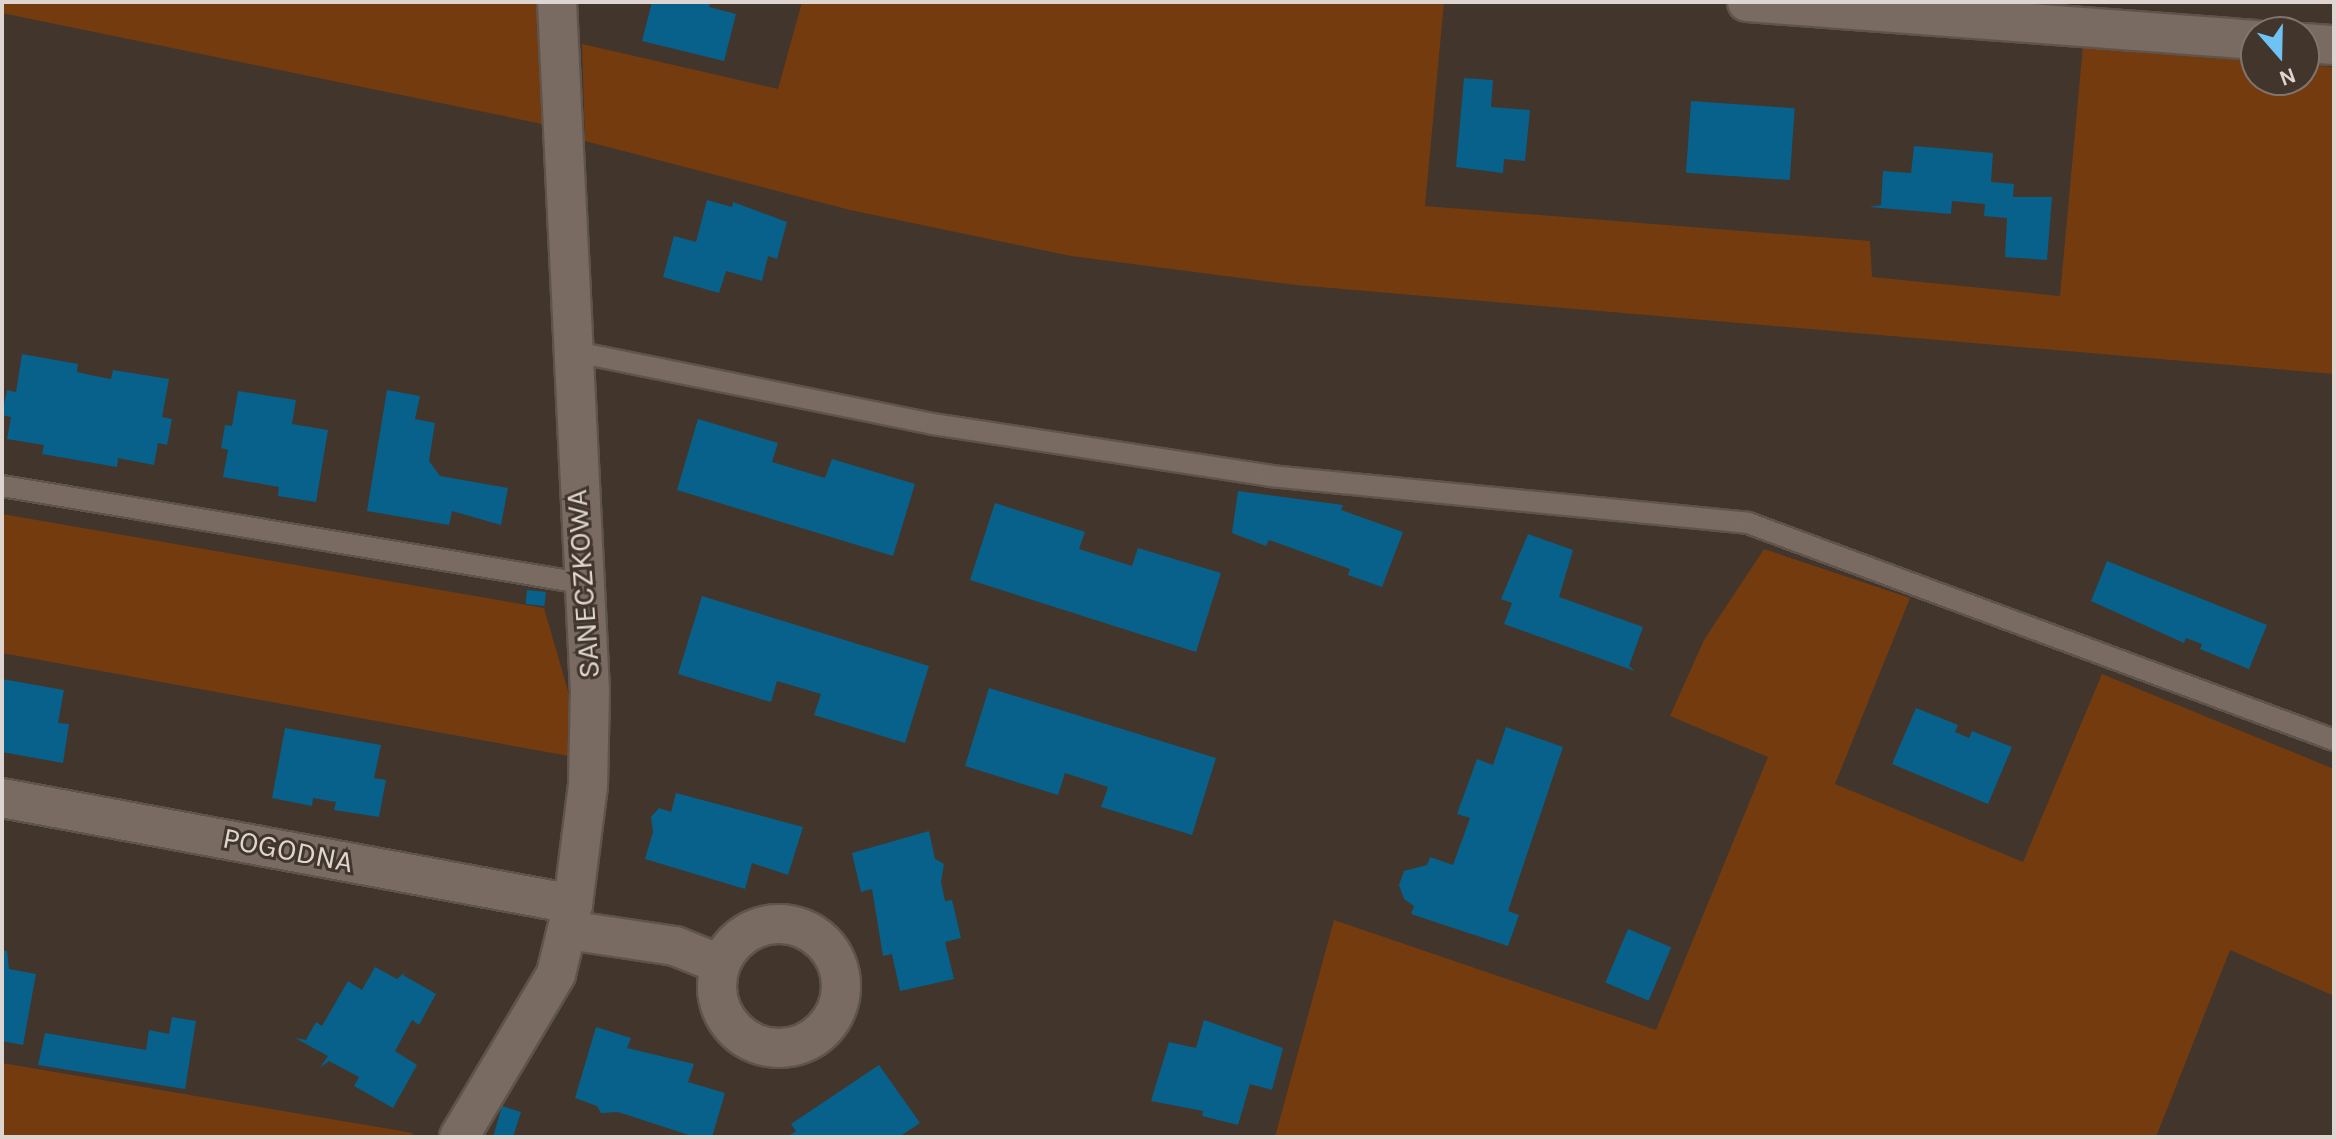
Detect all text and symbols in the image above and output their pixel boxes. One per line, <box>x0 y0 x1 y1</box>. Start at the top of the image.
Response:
north arrow <box>2240 16 2320 96</box>
text: N <box>2276 62 2299 92</box>
street label: SANECZKOWA <box>558 488 608 680</box>
street label: POGODNA <box>220 820 356 880</box>

